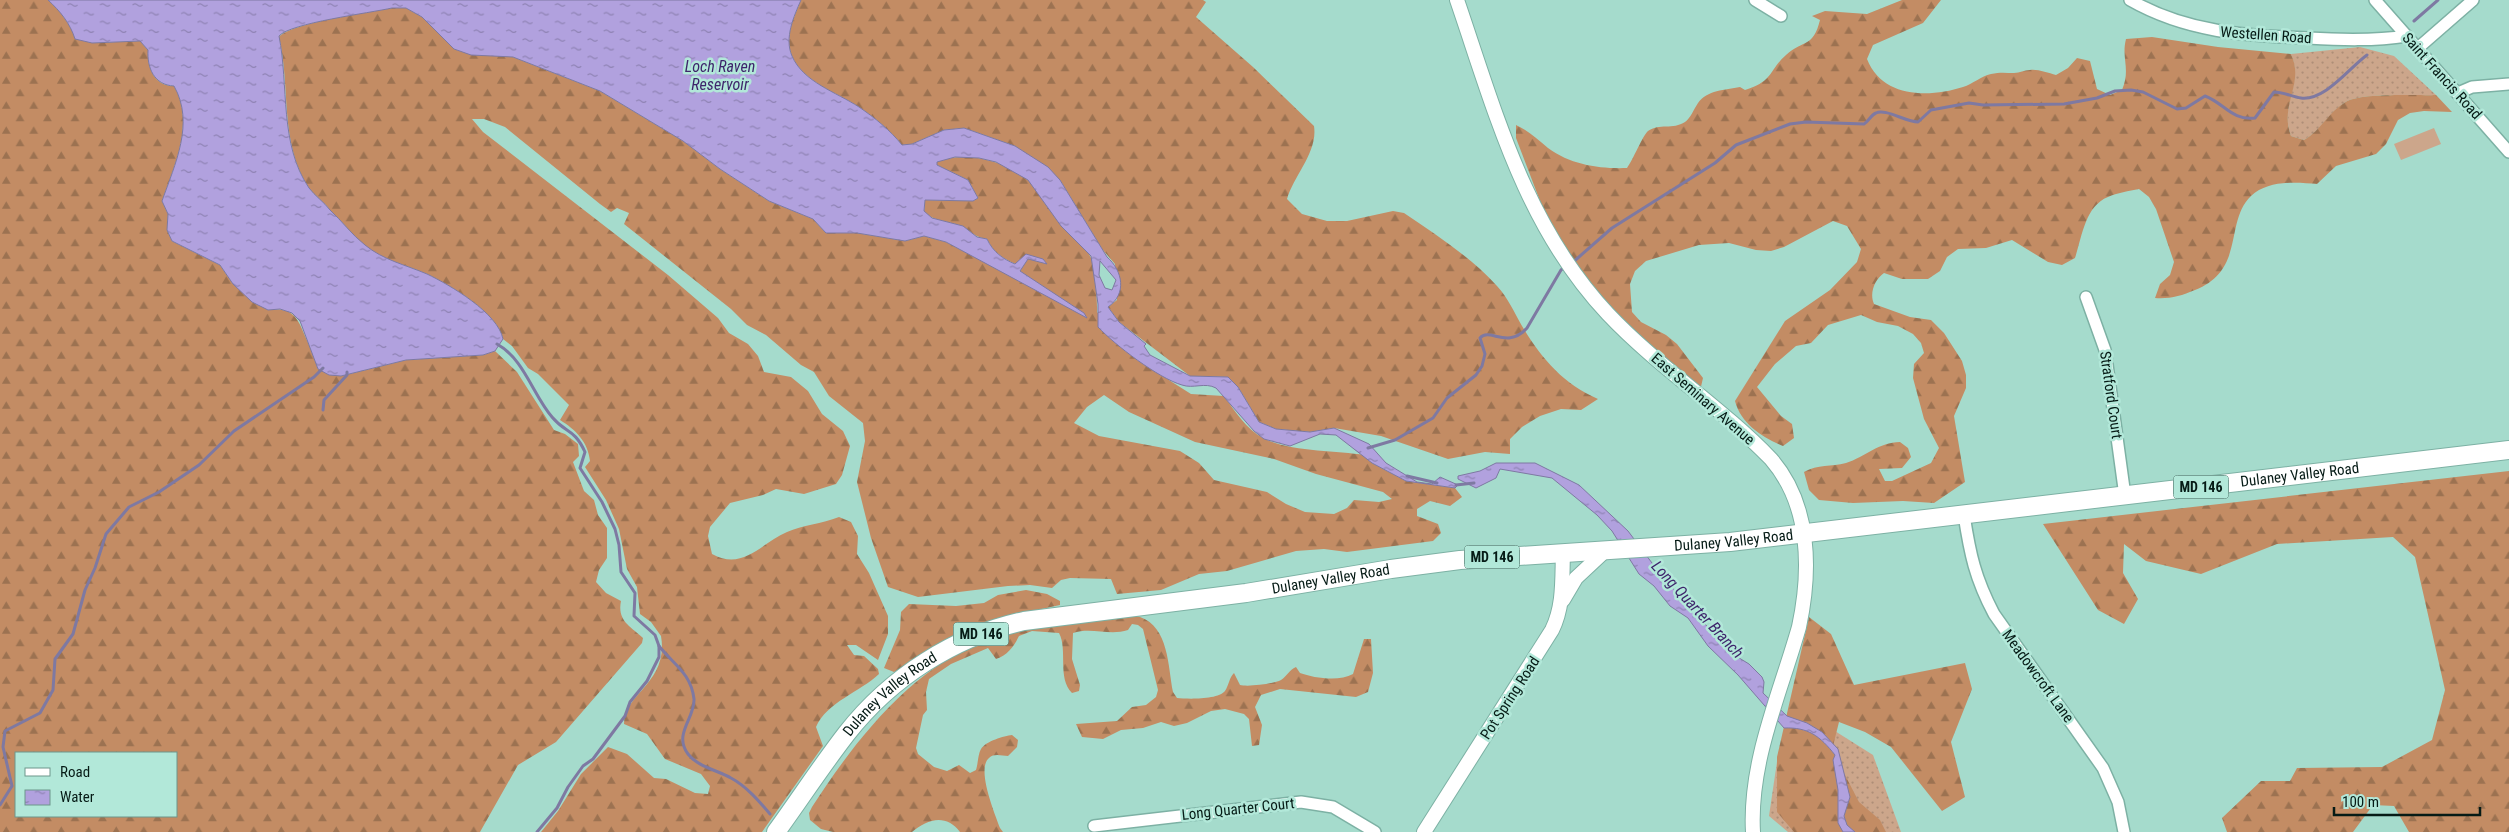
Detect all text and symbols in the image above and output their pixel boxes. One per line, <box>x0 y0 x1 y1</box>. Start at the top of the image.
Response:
street label: Westellen Road <box>2220 23 2312 47</box>
street label: Saint Francis Road <box>2398 29 2486 123</box>
water label: Loch Raven Reservoir <box>685 57 755 94</box>
street label: East Seminary Avenue <box>1648 349 1758 449</box>
street label: Stratford Court <box>2096 350 2126 440</box>
street label: Dulaney Valley Road <box>2239 459 2360 491</box>
road number: MD 146 <box>2174 476 2228 498</box>
street label: Dulaney Valley Road <box>1674 526 1794 555</box>
road number: MD 146 <box>1464 546 1520 568</box>
water label: Long Quarter Branch <box>1648 557 1748 662</box>
street label: Dulaney Valley Road <box>1270 560 1391 598</box>
road number: MD 146 <box>954 622 1008 646</box>
street label: Meadowcroft Lane <box>1998 626 2078 726</box>
street label: Dulaney Valley Road <box>839 648 940 740</box>
street label: Pot Spring Road <box>1477 653 1543 743</box>
legend <box>15 752 178 817</box>
text: Road <box>60 763 90 781</box>
scale bar <box>2334 784 2480 816</box>
text: Water <box>60 788 95 806</box>
text: 100 m <box>2342 793 2379 811</box>
street label: Long Quarter Court <box>1181 794 1295 824</box>

